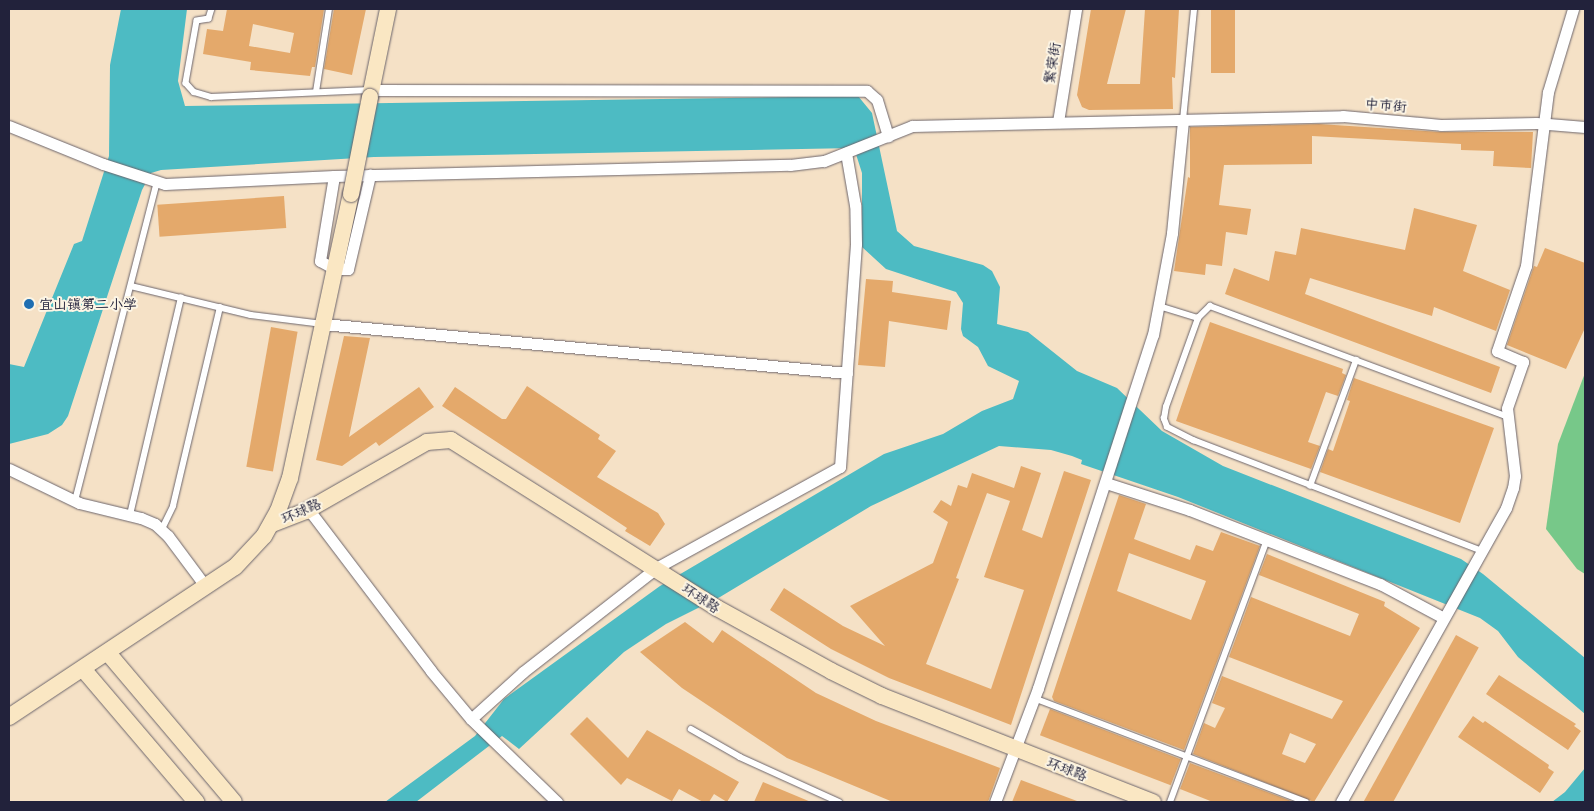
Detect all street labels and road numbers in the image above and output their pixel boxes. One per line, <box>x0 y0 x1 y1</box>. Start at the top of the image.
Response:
street label: 繁荣街 <box>1040 41 1064 85</box>
street label: 中市街 <box>1364 95 1408 115</box>
street label: 环球路 <box>278 495 324 527</box>
street label: 环球路 <box>679 580 723 616</box>
street label: 环球路 <box>1044 754 1090 784</box>

